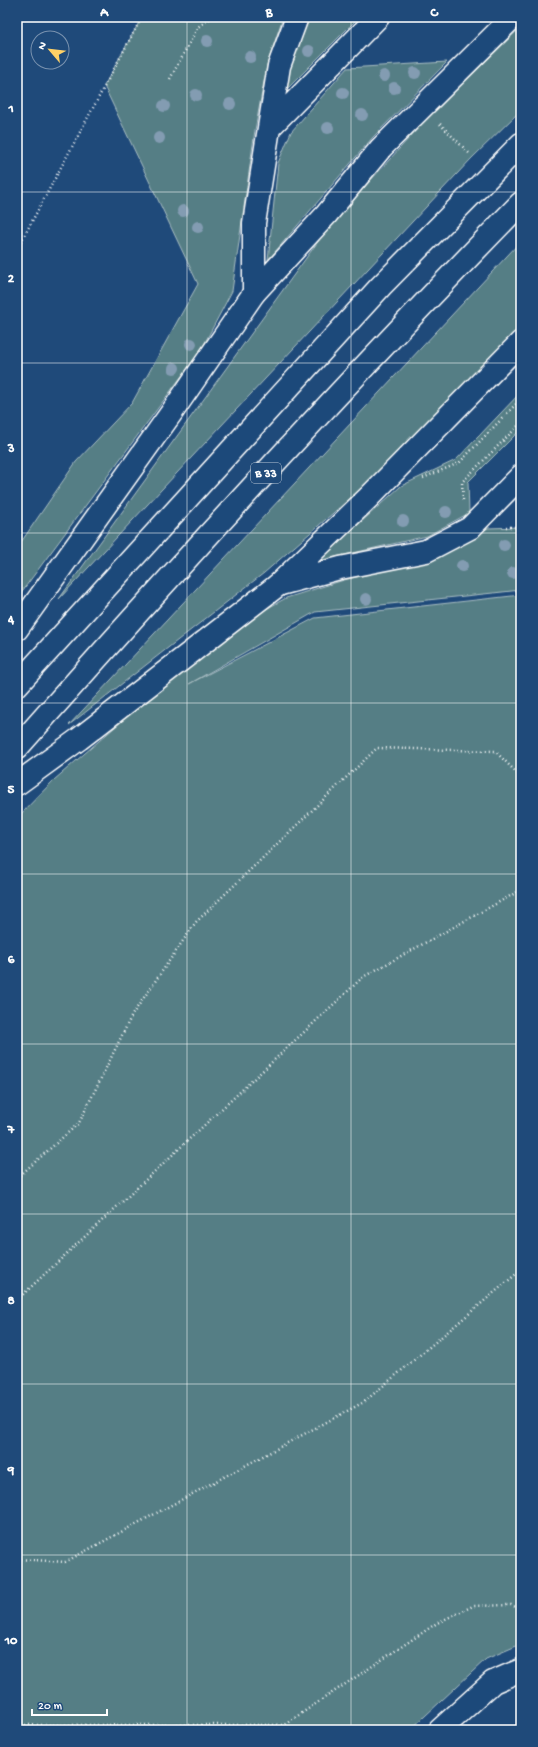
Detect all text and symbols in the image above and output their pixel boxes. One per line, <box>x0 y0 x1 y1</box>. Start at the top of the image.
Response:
text: A <box>99 6 109 21</box>
text: B <box>265 6 274 21</box>
text: C <box>429 6 439 21</box>
north arrow <box>30 30 70 70</box>
text: N <box>36 40 50 52</box>
text: 1 <box>7 102 14 117</box>
text: 2 <box>8 272 15 287</box>
text: 3 <box>7 442 15 457</box>
road number: B 33 <box>251 463 281 483</box>
text: 4 <box>7 613 15 628</box>
text: 5 <box>8 783 15 798</box>
text: 6 <box>8 953 15 968</box>
text: 7 <box>7 1123 16 1138</box>
text: 8 <box>7 1294 15 1309</box>
text: 9 <box>7 1464 15 1479</box>
text: 10 <box>4 1634 18 1649</box>
scale bar <box>32 1691 107 1717</box>
text: 20 m <box>38 1700 63 1714</box>

